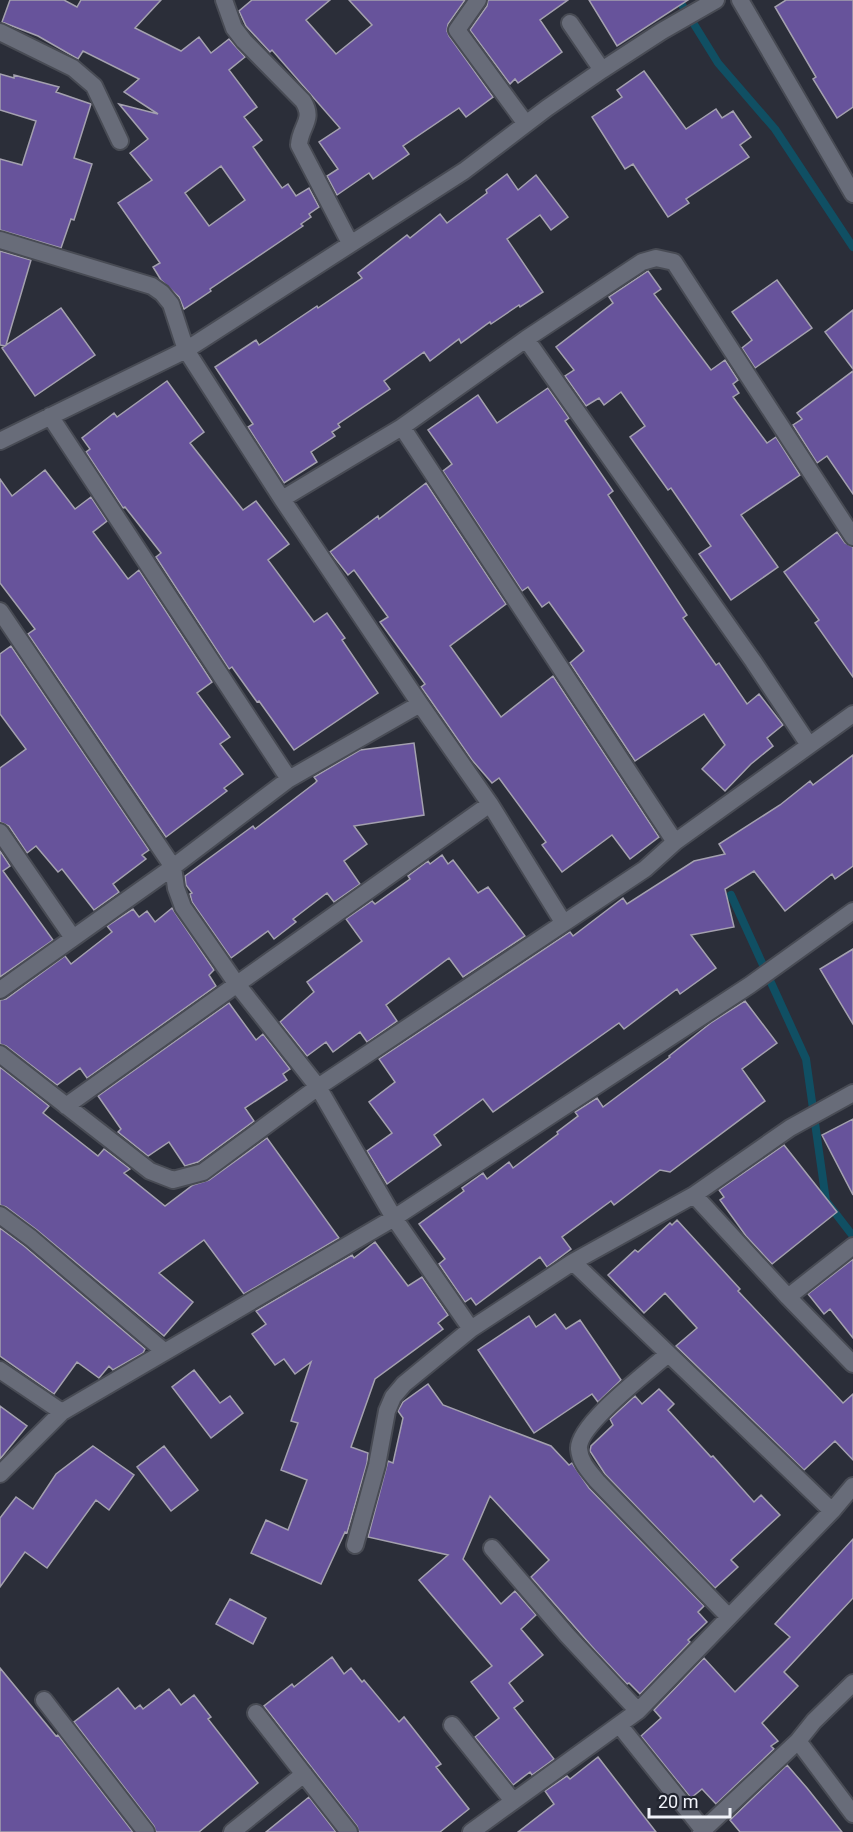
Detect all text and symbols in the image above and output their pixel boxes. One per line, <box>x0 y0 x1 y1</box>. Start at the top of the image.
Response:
scale bar <box>649 1781 730 1819</box>
text: 20 m <box>658 1791 698 1812</box>

